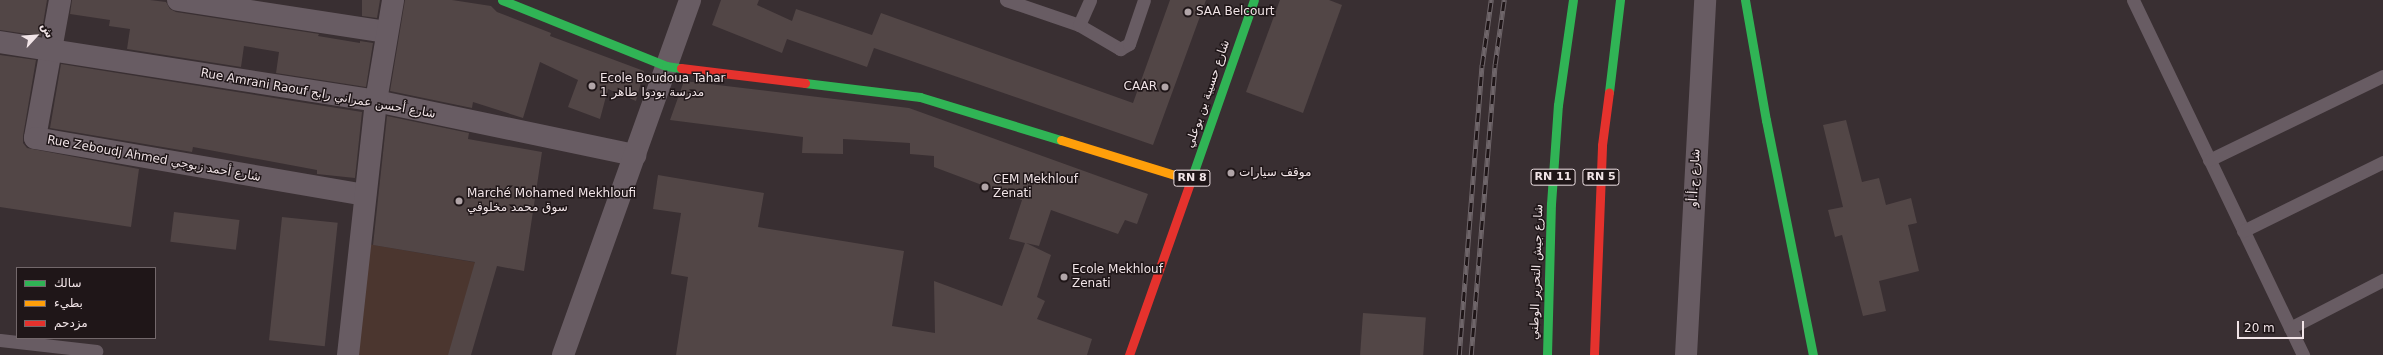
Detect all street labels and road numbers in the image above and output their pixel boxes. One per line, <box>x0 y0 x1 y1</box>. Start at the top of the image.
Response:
street label: شارع حسيبة بن بوعلي <box>1183 38 1233 150</box>
street label: Rue Amrani Raouf شارع أحسن عمراني رابح <box>199 66 437 122</box>
street label: Rue Zeboudj Ahmed شارع أحمد زبوجي <box>46 133 262 185</box>
street label: شارع ج.أ.أو <box>1686 149 1704 207</box>
road number: RN 11 <box>1530 168 1576 186</box>
road number: RN 5 <box>1582 168 1620 186</box>
road number: RN 8 <box>1173 169 1211 187</box>
street label: شارع جيش التحرير الوطني <box>1527 204 1547 340</box>

